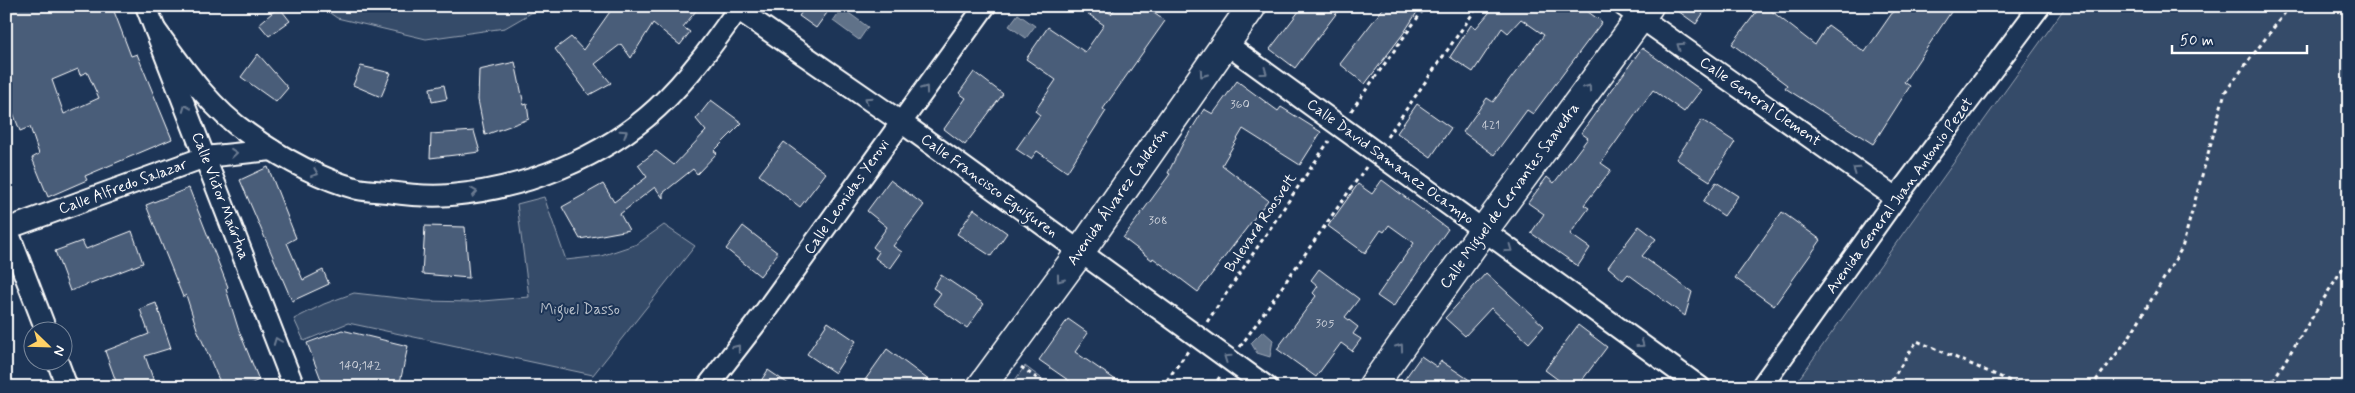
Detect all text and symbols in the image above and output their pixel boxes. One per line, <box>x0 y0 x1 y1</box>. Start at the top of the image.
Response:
scale bar <box>2172 22 2308 54</box>
text: 50 m <box>2180 31 2214 51</box>
one-way arrow <box>1677 43 1686 52</box>
street label: Calle General Clement <box>1695 53 1825 151</box>
one-way arrow <box>1258 66 1267 74</box>
one-way arrow <box>1200 69 1209 78</box>
one-way arrow <box>919 85 928 95</box>
one-way arrow <box>1583 85 1591 94</box>
street label: Avenida General Juan Antonio Pezet <box>1822 94 1978 298</box>
street label: Calle David Samanez Ocampo <box>1302 95 1478 229</box>
one-way arrow <box>864 97 874 106</box>
house number: 360 <box>1230 97 1250 113</box>
street label: Calle Miguel de Cervantes Saavedra <box>1436 99 1585 294</box>
one-way arrow <box>182 104 192 113</box>
house number: 421 <box>1482 118 1500 134</box>
street label: Avenida Álvarez Calderón <box>1062 124 1173 270</box>
street label: Calle Víctor Maúrtua <box>186 129 254 263</box>
street label: Calle Francisco Eguiguren <box>916 129 1062 243</box>
one-way arrow <box>618 130 628 139</box>
street label: Calle Leonidas Yerovi <box>800 135 894 259</box>
one-way arrow <box>231 148 239 159</box>
street label: Calle Alfredo Salazar <box>56 154 191 220</box>
one-way arrow <box>310 166 319 177</box>
one-way arrow <box>1852 167 1862 176</box>
street label: Bulevard Roosvelt <box>1220 169 1302 276</box>
one-way arrow <box>470 187 478 197</box>
house number: 308 <box>1149 213 1167 229</box>
one-way arrow <box>1504 243 1513 252</box>
one-way arrow <box>1057 273 1066 283</box>
park label: Miguel Dasso <box>540 300 620 321</box>
house number: 305 <box>1316 316 1335 332</box>
north arrow <box>22 320 72 370</box>
one-way arrow <box>272 337 283 346</box>
one-way arrow <box>1635 338 1645 347</box>
text: N <box>49 343 69 358</box>
one-way arrow <box>1395 344 1403 353</box>
one-way arrow <box>732 345 740 354</box>
one-way arrow <box>1223 355 1233 364</box>
house number: 140;142 <box>339 358 381 374</box>

